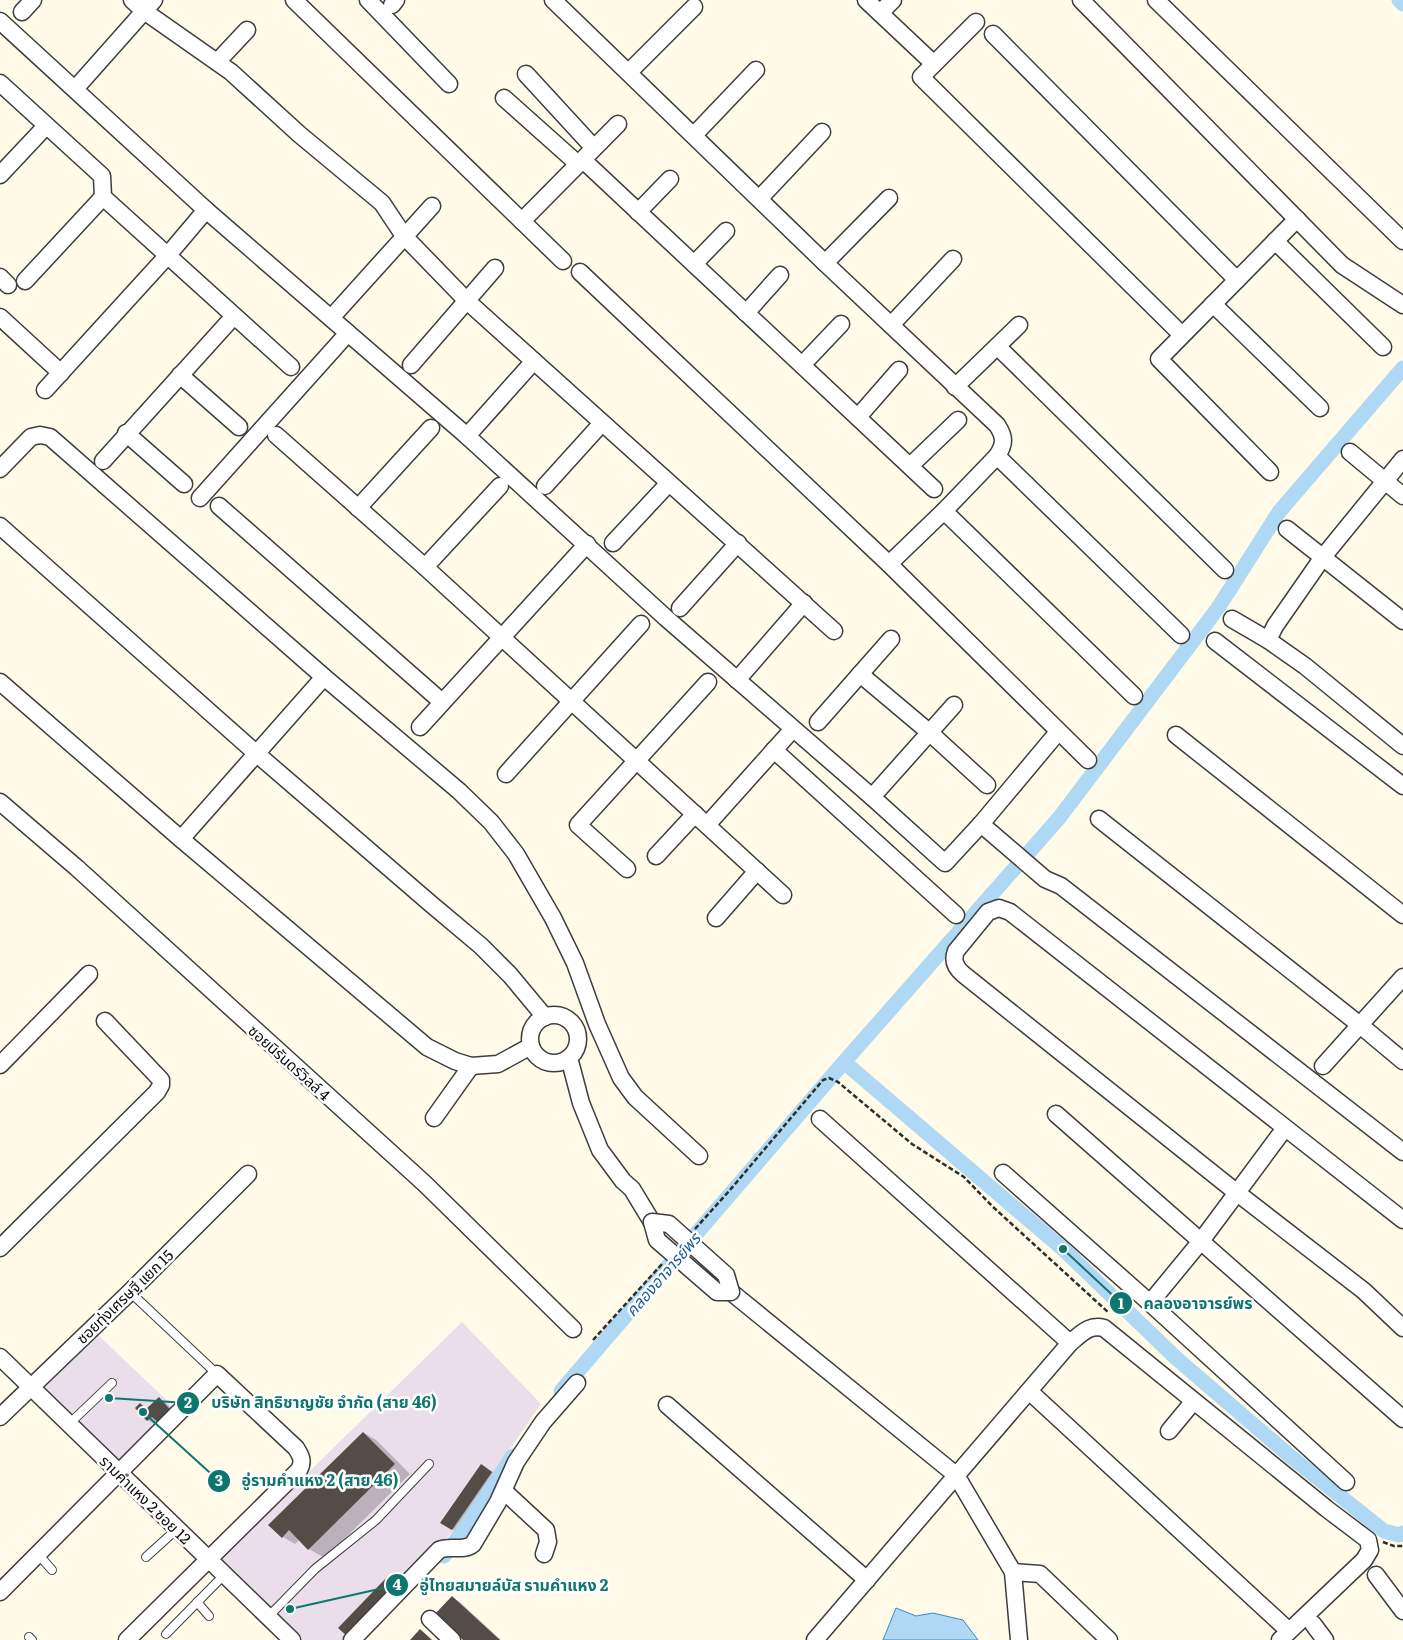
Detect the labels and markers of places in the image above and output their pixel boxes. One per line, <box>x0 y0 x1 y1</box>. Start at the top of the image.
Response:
callout: คลองอาจารย์พร <box>1109 1288 1263 1319</box>
callout: บริษัท สิทธิชาญชัย จำกัด (สาย 46) <box>176 1387 446 1418</box>
callout: อู่รามคำแหง 2 (สาย 46) <box>206 1465 408 1496</box>
callout: อู่ไทยสมายล์บัส รามคำแหง 2 <box>385 1569 618 1600</box>

